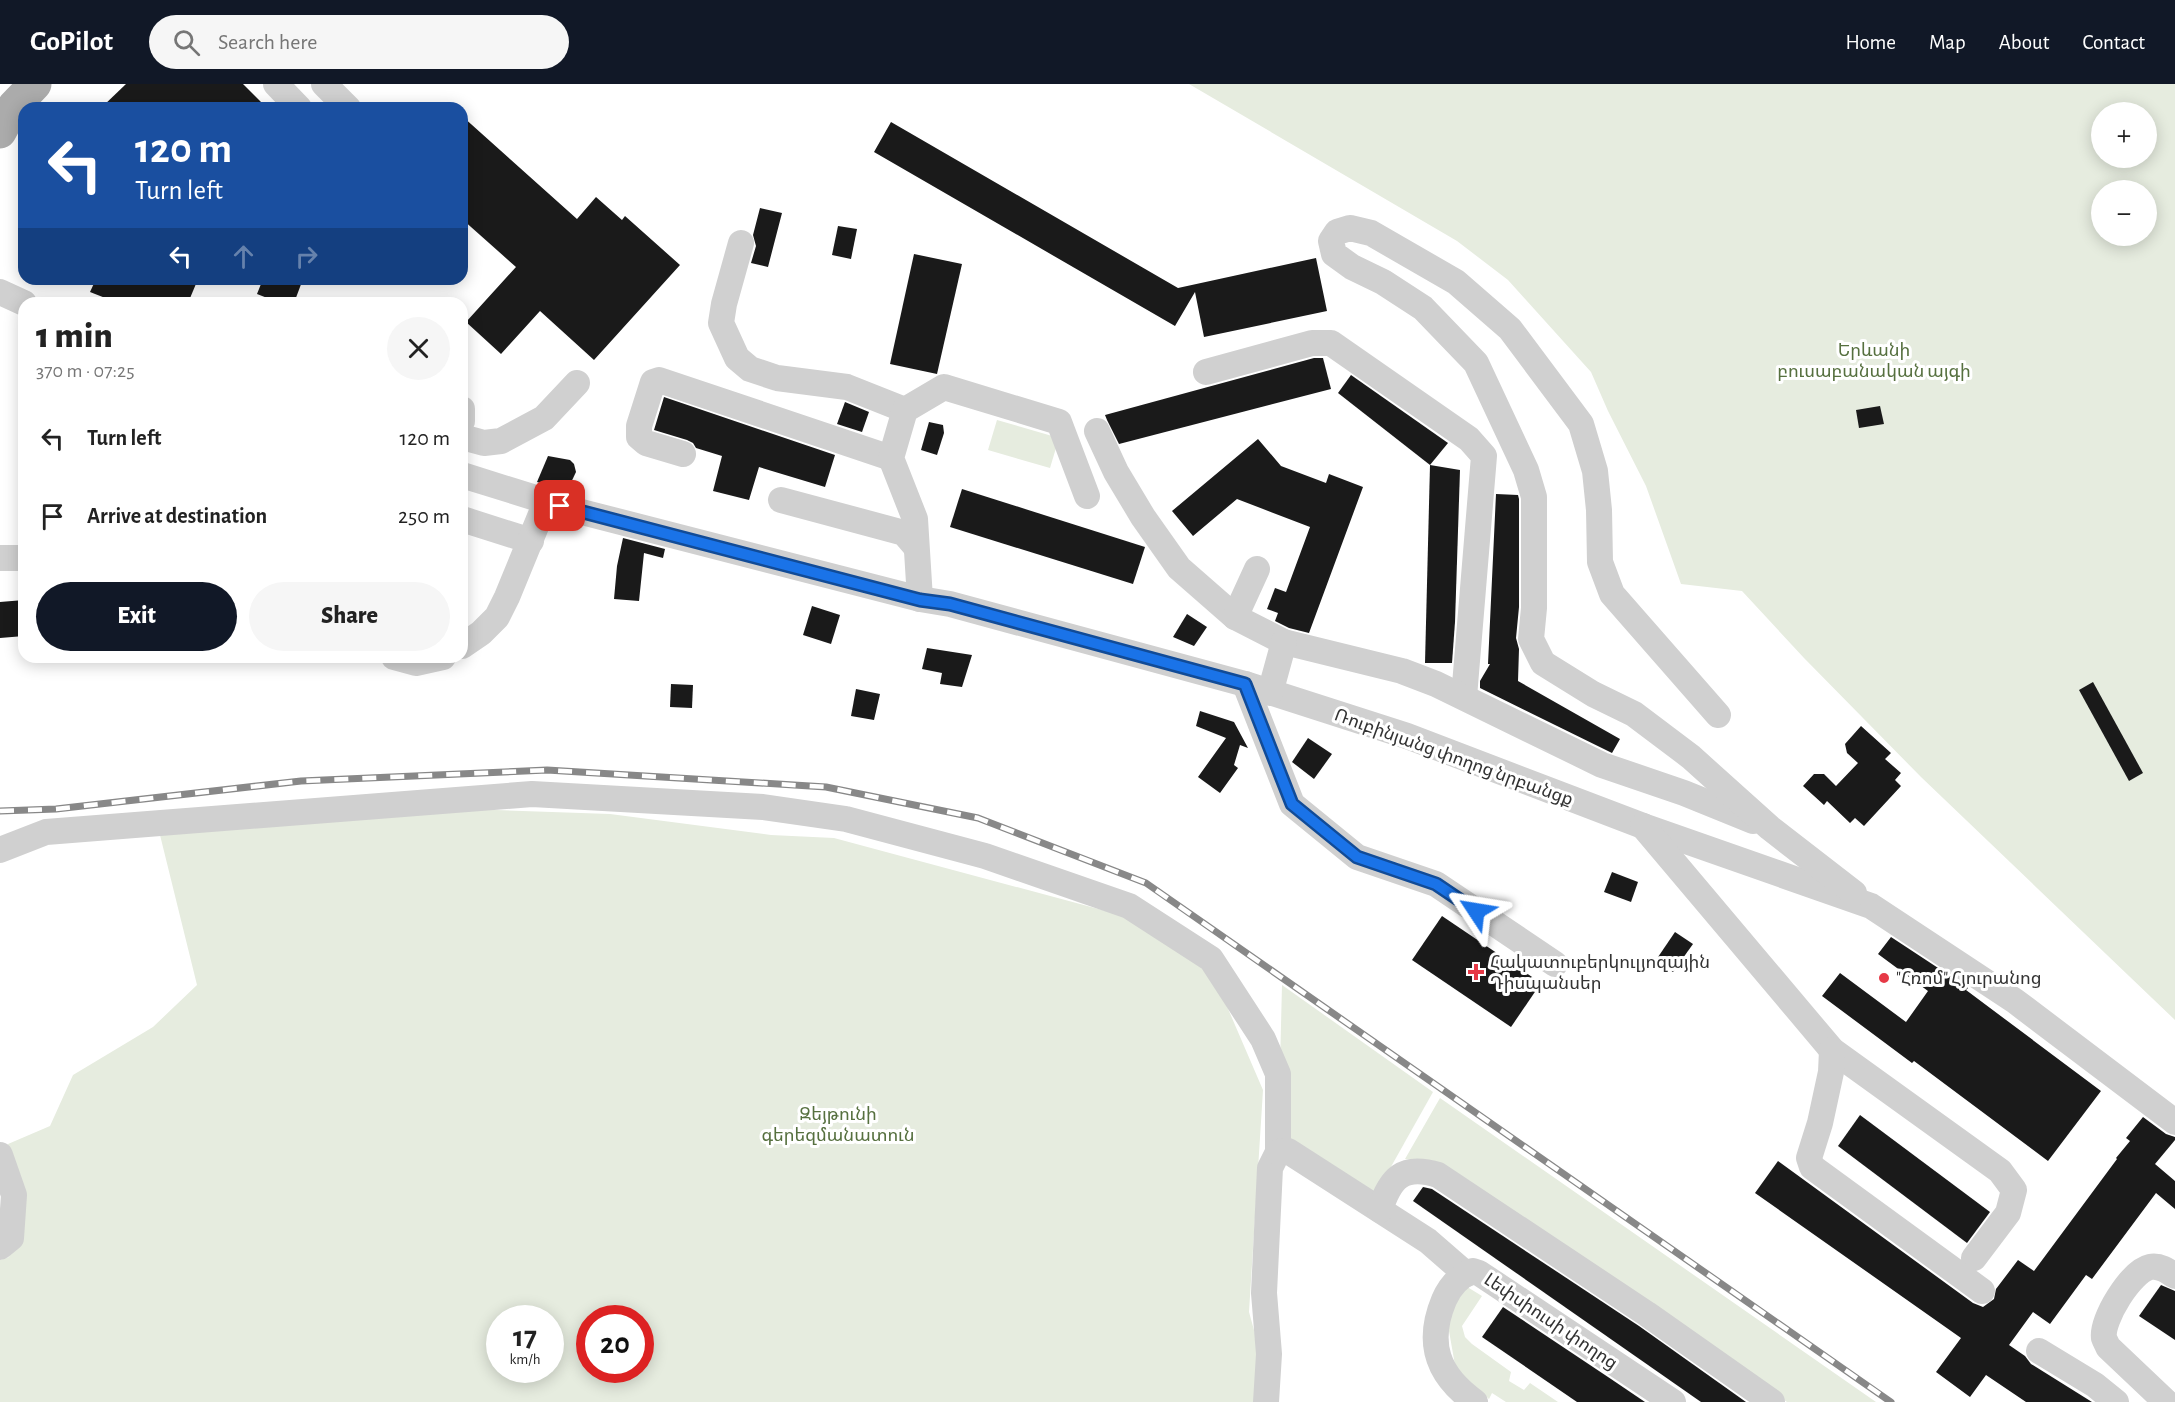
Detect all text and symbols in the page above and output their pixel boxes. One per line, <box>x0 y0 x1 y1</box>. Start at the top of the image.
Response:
search box <box>149 15 569 69</box>
icon: search <box>170 26 203 59</box>
text: GoPilot <box>30 28 113 56</box>
text: Search here <box>218 31 318 53</box>
text: Home <box>1845 32 1896 53</box>
text: Map <box>1929 32 1966 53</box>
text: About <box>1999 32 2049 53</box>
text: Contact <box>2082 32 2145 53</box>
map controls <box>2091 102 2157 246</box>
button: + <box>2091 102 2157 168</box>
icon: left <box>36 126 114 204</box>
text: 120 m <box>135 128 232 170</box>
text: Turn left <box>135 177 223 204</box>
button: − <box>2091 180 2157 246</box>
icon: left <box>164 240 197 273</box>
icon: ahead <box>227 240 260 273</box>
icon: right <box>290 240 323 273</box>
button: close <box>387 317 450 380</box>
text: 1 min <box>36 318 113 354</box>
park label: Երևանի բուսաբանական այգի <box>1777 342 1971 381</box>
text: 370 m · 07:25 <box>36 361 135 381</box>
icon: left <box>36 422 69 455</box>
text: Turn left <box>87 427 161 449</box>
text: 120 m <box>400 427 450 449</box>
pin <box>534 480 585 531</box>
icon: arrive <box>543 489 576 522</box>
icon: arrive <box>36 500 69 533</box>
text: Arrive at destination <box>87 505 267 527</box>
text: 250 m <box>398 505 450 527</box>
button: Exit <box>36 582 237 651</box>
button: Share <box>249 582 450 651</box>
street label: Ռուբինյանց փողոց նրբանցք <box>1332 706 1575 810</box>
position arrow <box>1444 879 1508 943</box>
place label: Հակատուբերկուլյոզային Դիսպանսեր <box>1490 954 1710 993</box>
marker: Հակատուբերկուլյոզային Դիսպանսեր <box>1467 963 1485 981</box>
place label: "Հռոմ" Հյուրանոց <box>1896 970 2042 988</box>
marker: "Հռոմ" Հյուրանոց <box>1877 971 1891 985</box>
park label: Զեյթունի գերեզմանատուն <box>761 1106 915 1145</box>
street label: Լեփսիուսի փողոց <box>1481 1271 1620 1373</box>
speed limit sign: 20 <box>576 1305 654 1383</box>
text: 17 <box>513 1322 537 1352</box>
text: km/h <box>510 1352 540 1367</box>

